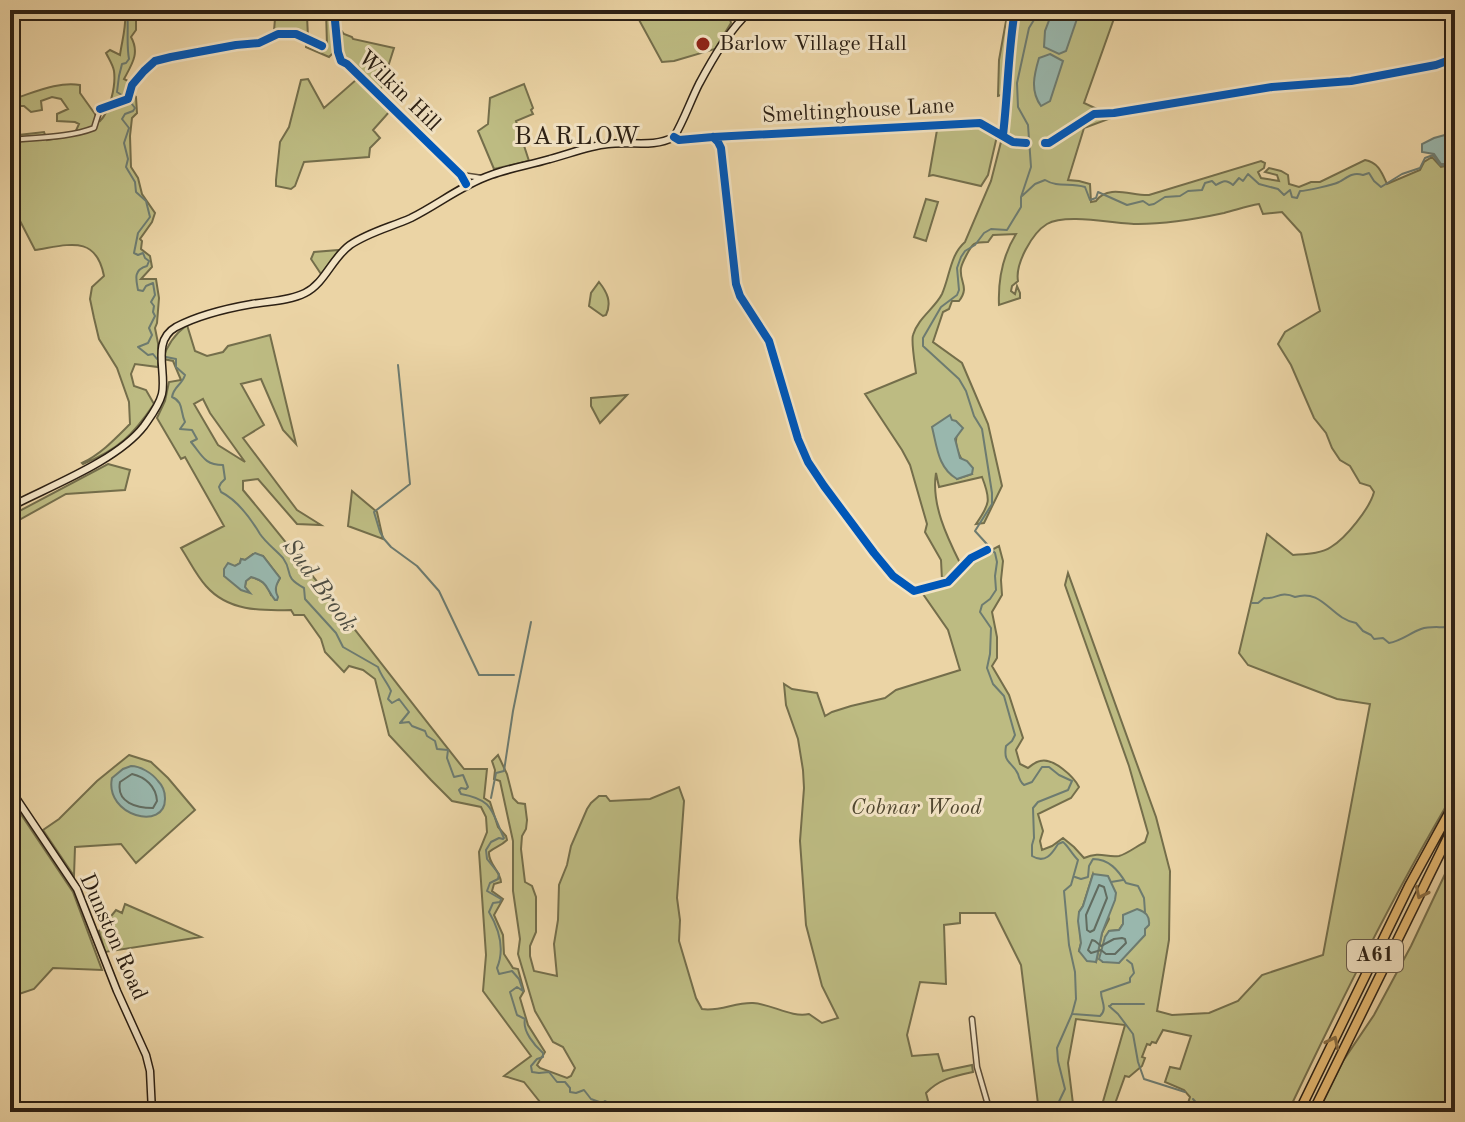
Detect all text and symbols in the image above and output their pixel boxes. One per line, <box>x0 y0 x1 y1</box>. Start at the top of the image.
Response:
place label: Barlow Village Hall <box>719 33 907 55</box>
marker: Barlow Village Hall <box>694 35 712 53</box>
street label: Wilkin Hill <box>354 47 444 135</box>
street label: Smeltinghouse Lane <box>761 95 955 127</box>
district label: BARLOW <box>514 124 642 150</box>
water label: Sud Brook <box>277 535 361 637</box>
park label: Cobnar Wood <box>850 797 982 819</box>
street label: Dunston Road <box>75 870 151 1004</box>
one-way arrow <box>1415 884 1430 899</box>
road number: A61 <box>1347 940 1403 972</box>
one-way arrow <box>1323 1036 1339 1050</box>

